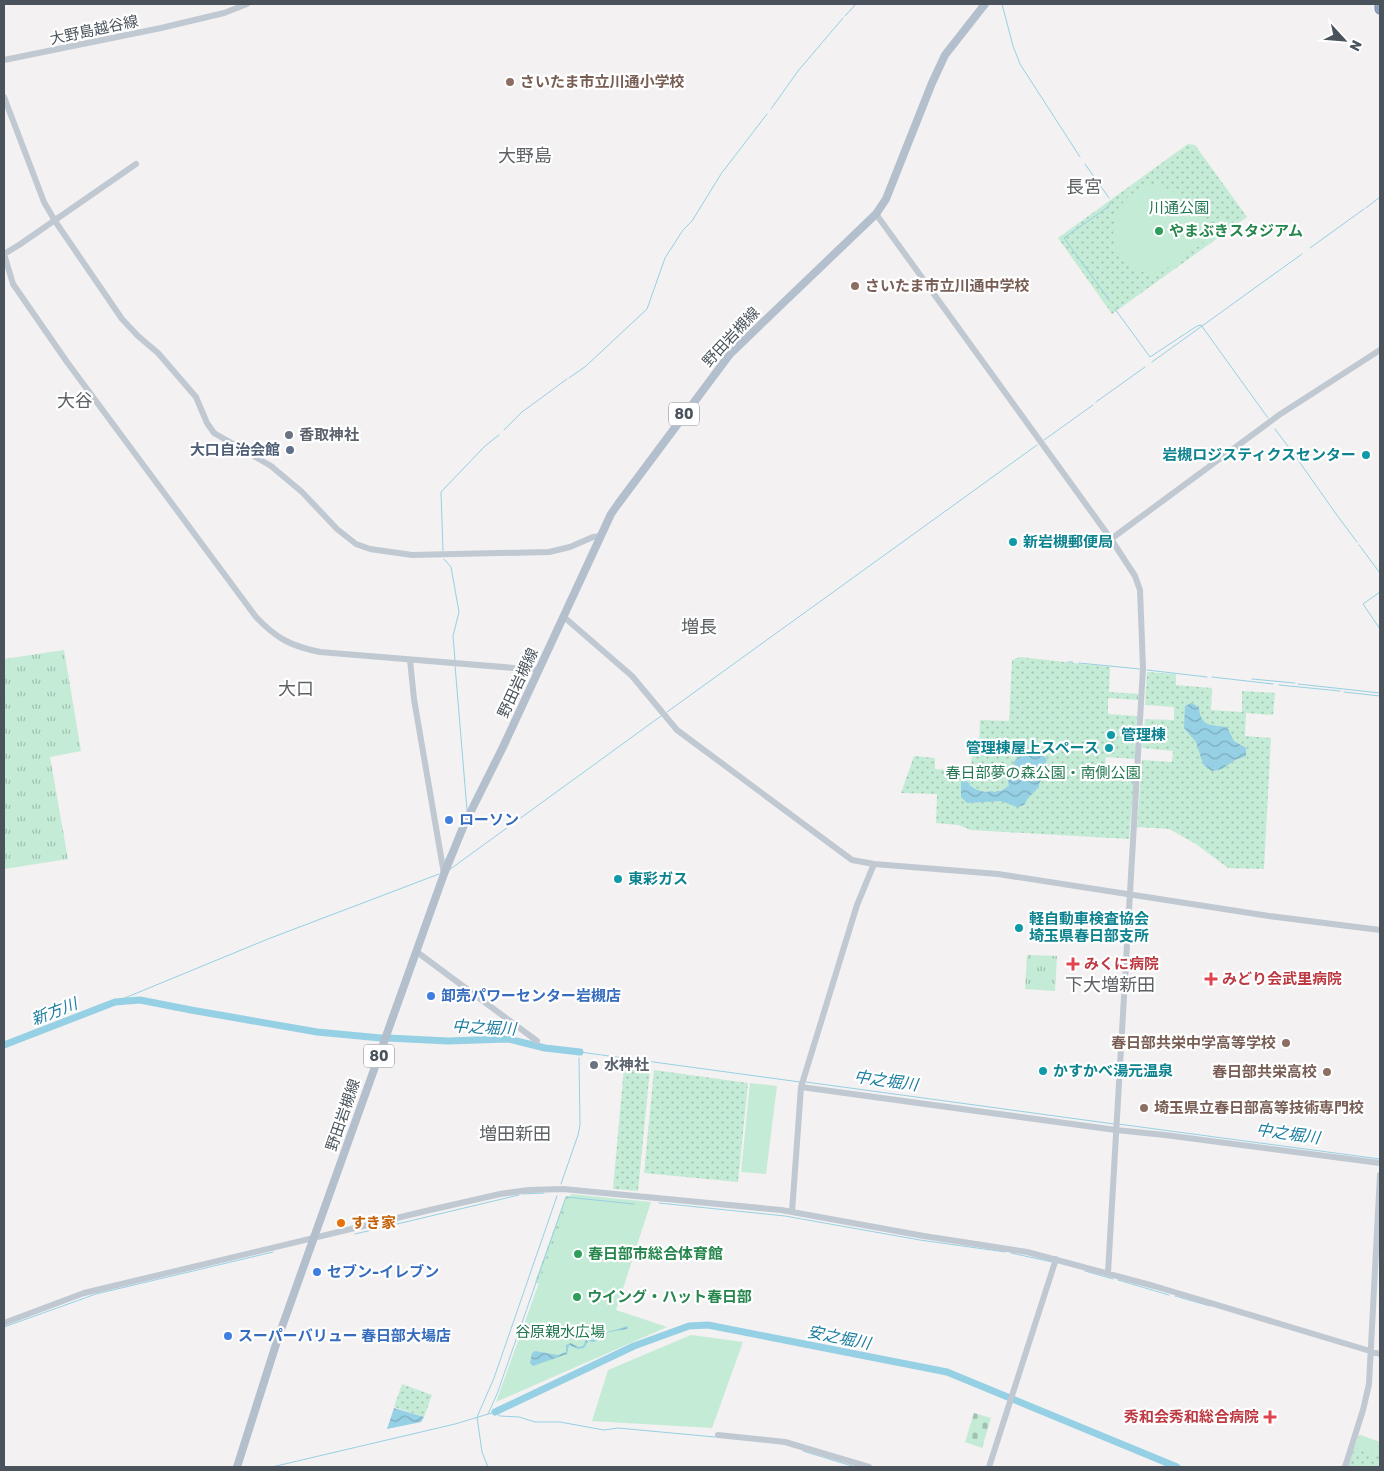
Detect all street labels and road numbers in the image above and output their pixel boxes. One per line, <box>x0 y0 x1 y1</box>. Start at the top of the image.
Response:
street label: 大野島越谷線 <box>48 12 140 48</box>
street label: 野田岩槻線 <box>699 303 763 371</box>
road number: 80 <box>669 402 699 426</box>
street label: 野田岩槻線 <box>494 645 542 721</box>
road number: 80 <box>364 1044 394 1068</box>
street label: 野田岩槻線 <box>322 1077 364 1153</box>

